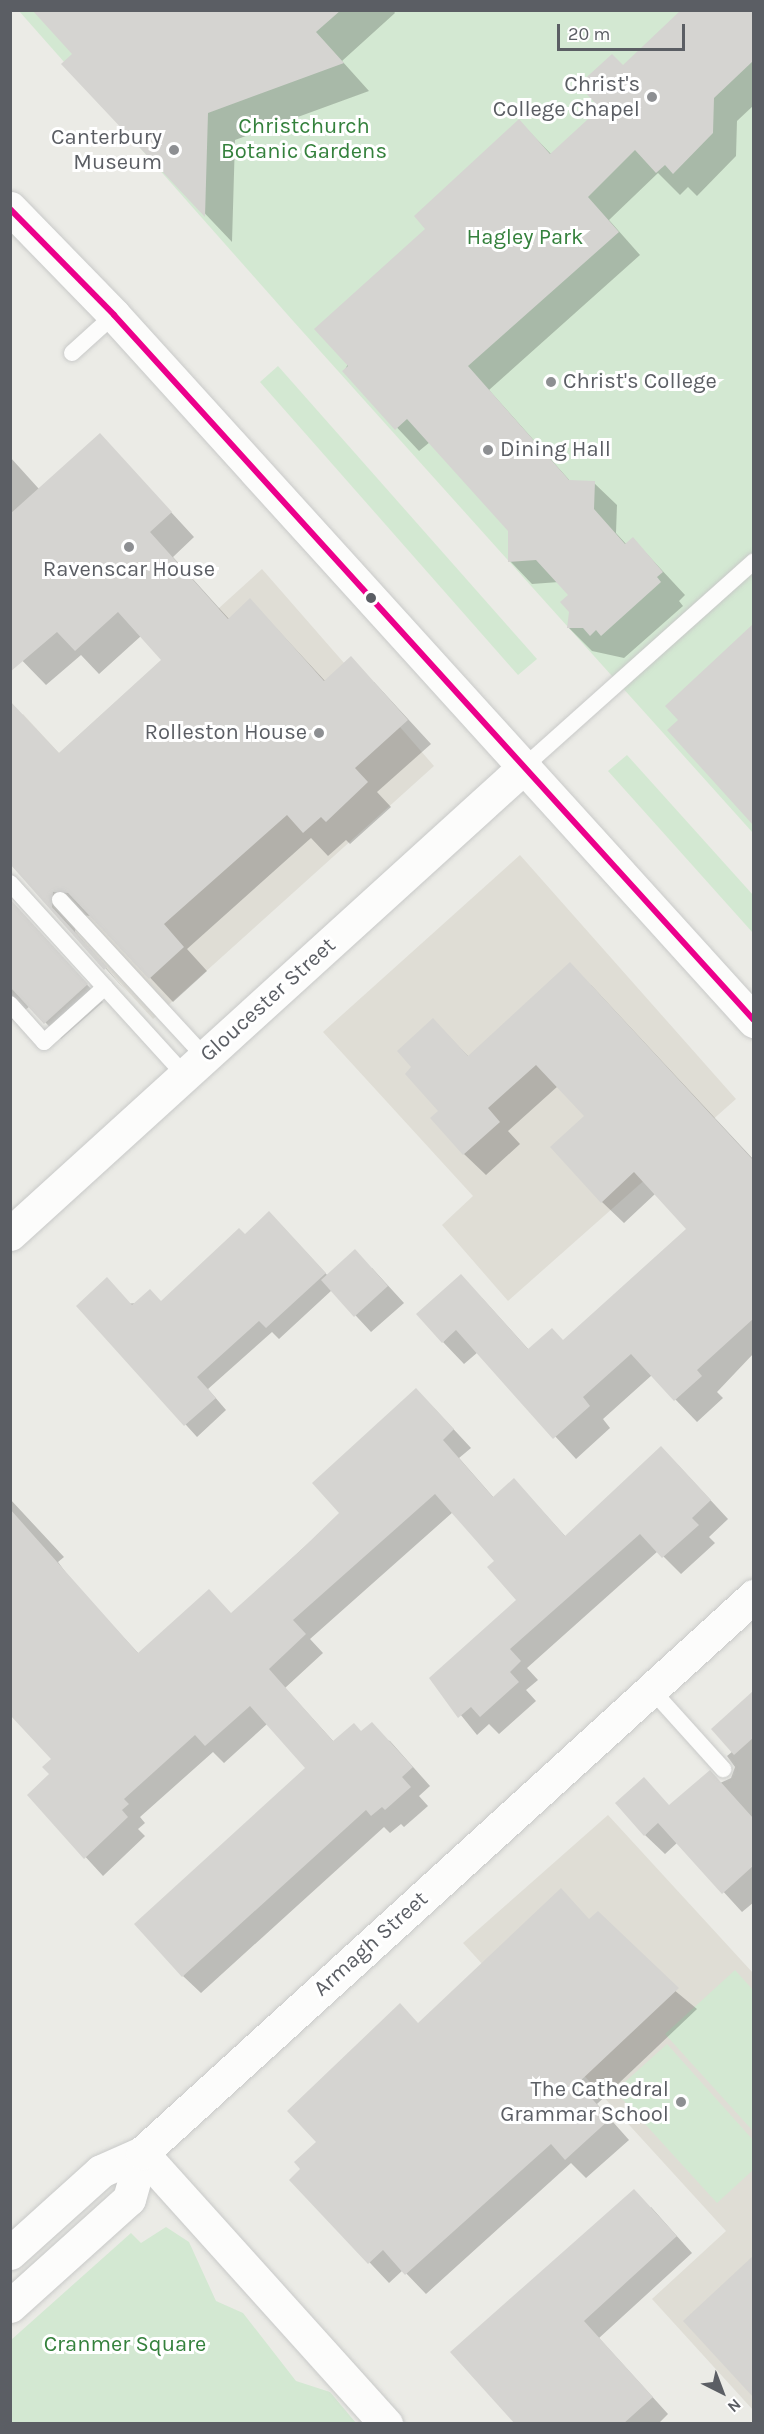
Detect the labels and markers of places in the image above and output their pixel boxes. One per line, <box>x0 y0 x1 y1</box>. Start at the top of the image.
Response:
place label: Christ's College Chapel <box>493 71 640 122</box>
marker: Christ's College Chapel <box>645 90 659 104</box>
place label: Canterbury Museum <box>51 124 162 176</box>
marker: Canterbury Museum <box>167 143 181 157</box>
place label: Christ's College <box>563 369 717 395</box>
marker: Christ's College <box>544 375 558 389</box>
place label: Dining Hall <box>500 437 611 463</box>
marker: Dining Hall <box>481 443 495 457</box>
marker: Ravenscar House <box>122 540 136 554</box>
place label: Ravenscar House <box>43 557 215 583</box>
unlabelled marker <box>365 592 377 604</box>
place label: Rolleston House <box>145 720 307 746</box>
marker: Rolleston House <box>312 726 326 740</box>
place label: The Cathedral Grammar School <box>500 2076 669 2128</box>
marker: The Cathedral Grammar School <box>674 2095 688 2109</box>

